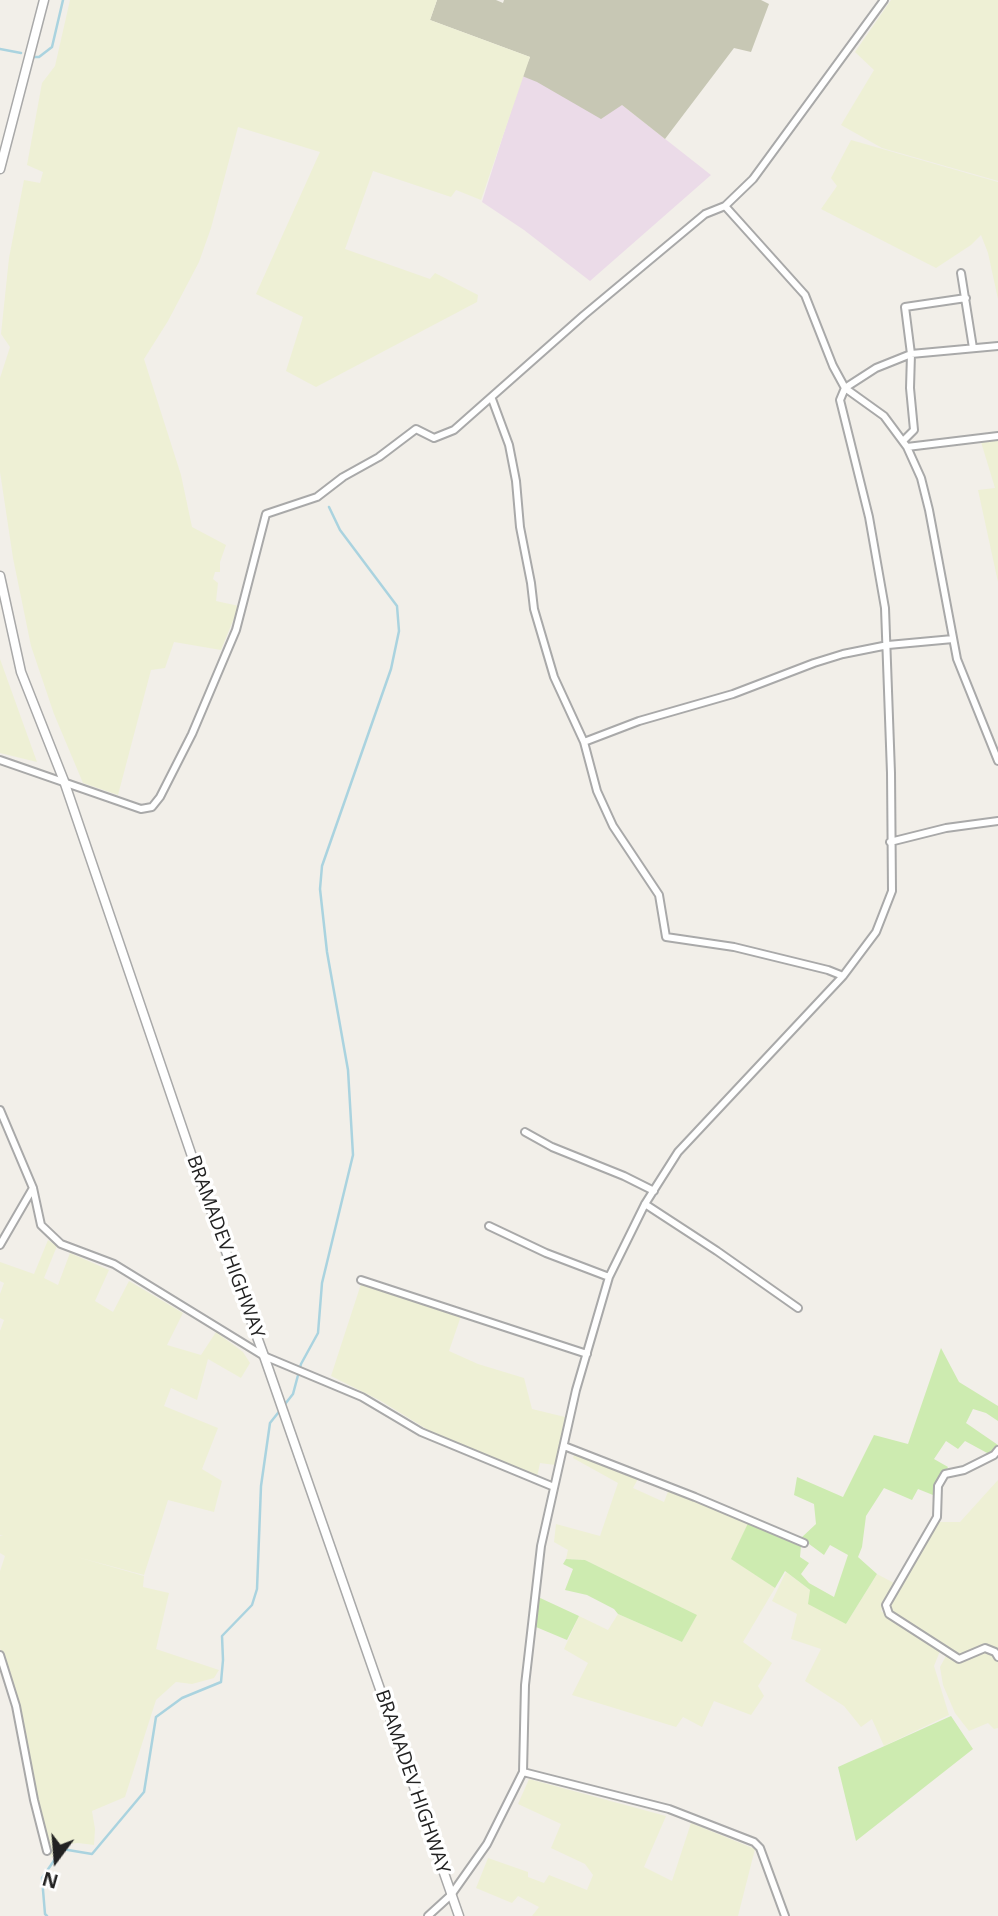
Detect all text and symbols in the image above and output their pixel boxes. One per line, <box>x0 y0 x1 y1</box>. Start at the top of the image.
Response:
street label: BRAMADEV HIGHWAY <box>181 1152 269 1342</box>
street label: BRAMADEV HIGHWAY <box>370 1687 454 1877</box>
north arrow <box>21 1825 91 1895</box>
text: N <box>39 1866 61 1895</box>

